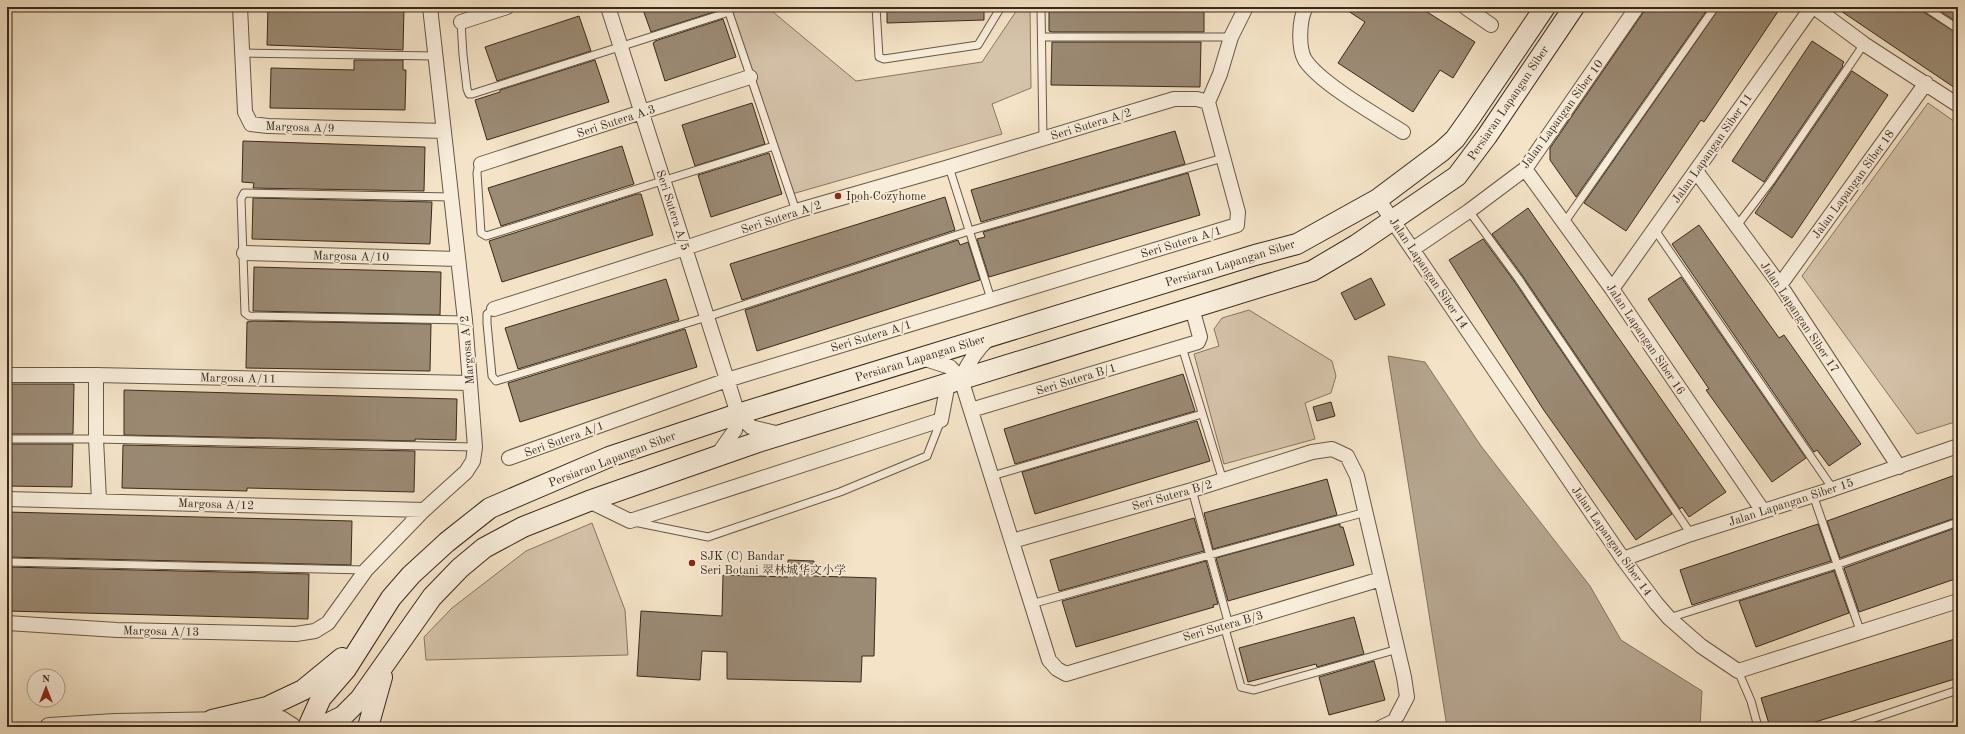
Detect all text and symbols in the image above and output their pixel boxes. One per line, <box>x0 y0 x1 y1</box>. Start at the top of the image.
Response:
street label: Persiaran Lapangan Siber <box>1466 44 1552 163</box>
street label: Jalan Lapangan Siber 10 <box>1520 58 1606 171</box>
street label: Jalan Lapangan Siber 11 <box>1670 92 1755 206</box>
street label: Seri Sutera A.3 <box>576 104 657 140</box>
street label: Seri Sutera A/2 <box>1049 107 1133 143</box>
street label: Margosa A/9 <box>265 121 335 135</box>
street label: Jalan Lapangan Siber 18 <box>1811 128 1897 241</box>
street label: Seri Sutera A/5 <box>653 168 692 252</box>
marker: Ipoh Cozyhome <box>833 191 843 201</box>
place label: Ipoh Cozyhome <box>846 191 926 203</box>
street label: Seri Sutera A/2 <box>740 199 823 237</box>
street label: Jalan Lapangan Siber 14 <box>1387 216 1470 331</box>
street label: Seri Sutera A/1 <box>1139 225 1223 261</box>
street label: Persiaran Lapangan Siber <box>1164 238 1297 289</box>
street label: Margosa A/10 <box>313 250 389 264</box>
street label: Jalan Lapangan Siber 17 <box>1758 260 1841 375</box>
street label: Jalan Lapangan Siber 16 <box>1604 282 1687 397</box>
street label: Margosa A/2 <box>459 315 477 385</box>
street label: Seri Sutera A/1 <box>829 319 913 355</box>
street label: Persiaran Lapangan Siber <box>854 333 987 384</box>
street label: Seri Sutera B/1 <box>1035 362 1118 398</box>
street label: Margosa A/11 <box>200 372 276 386</box>
street label: Seri Sutera A/1 <box>523 420 606 460</box>
street label: Persiaran Lapangan Siber <box>547 430 678 490</box>
street label: Jalan Lapangan Siber 15 <box>1727 476 1855 529</box>
street label: Seri Sutera B/2 <box>1131 479 1214 513</box>
street label: Jalan Lapangan Siber 14 <box>1569 485 1654 599</box>
street label: Margosa A/12 <box>178 498 254 512</box>
place label: SJK (C) Bandar Seri Botani 翠林城华文小学 <box>700 550 846 577</box>
marker: SJK (C) Bandar Seri Botani 翠林城华文小学 <box>687 558 697 568</box>
street label: Seri Sutera B/3 <box>1182 610 1265 644</box>
street label: Margosa A/13 <box>123 625 199 639</box>
north arrow <box>26 668 66 708</box>
text: N <box>42 674 51 685</box>

